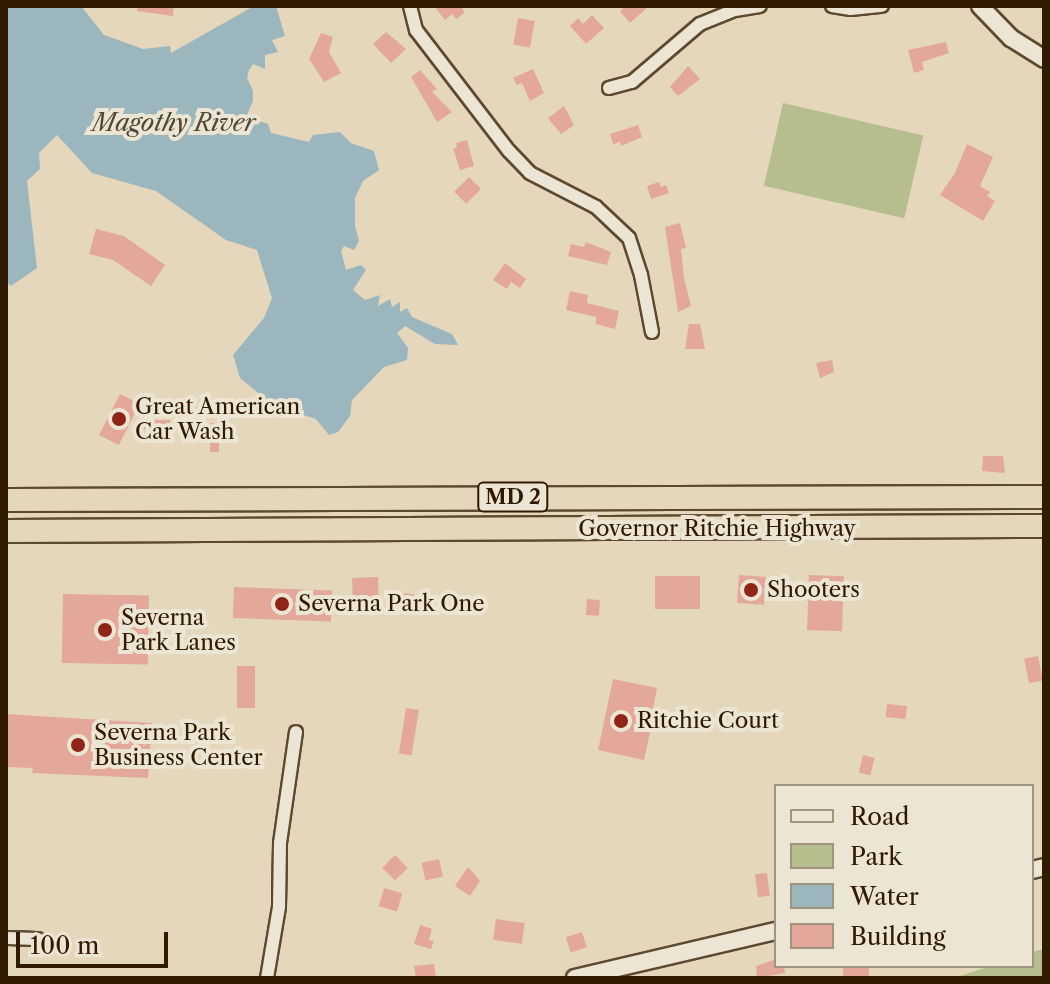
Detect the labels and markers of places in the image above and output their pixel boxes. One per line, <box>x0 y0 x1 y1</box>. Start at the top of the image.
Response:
place label: Great American Car Wash <box>135 393 301 444</box>
marker: Great American Car Wash <box>110 410 128 428</box>
place label: Shooters <box>767 577 860 603</box>
marker: Shooters <box>742 581 760 599</box>
place label: Severna Park One <box>298 591 485 617</box>
marker: Severna Park One <box>273 595 291 613</box>
place label: Severna Park Lanes <box>121 604 236 656</box>
marker: Severna Park Lanes <box>96 621 114 639</box>
place label: Ritchie Court <box>637 708 779 734</box>
marker: Ritchie Court <box>612 712 630 730</box>
place label: Severna Park Business Center <box>94 719 263 770</box>
marker: Severna Park Business Center <box>69 736 87 754</box>

